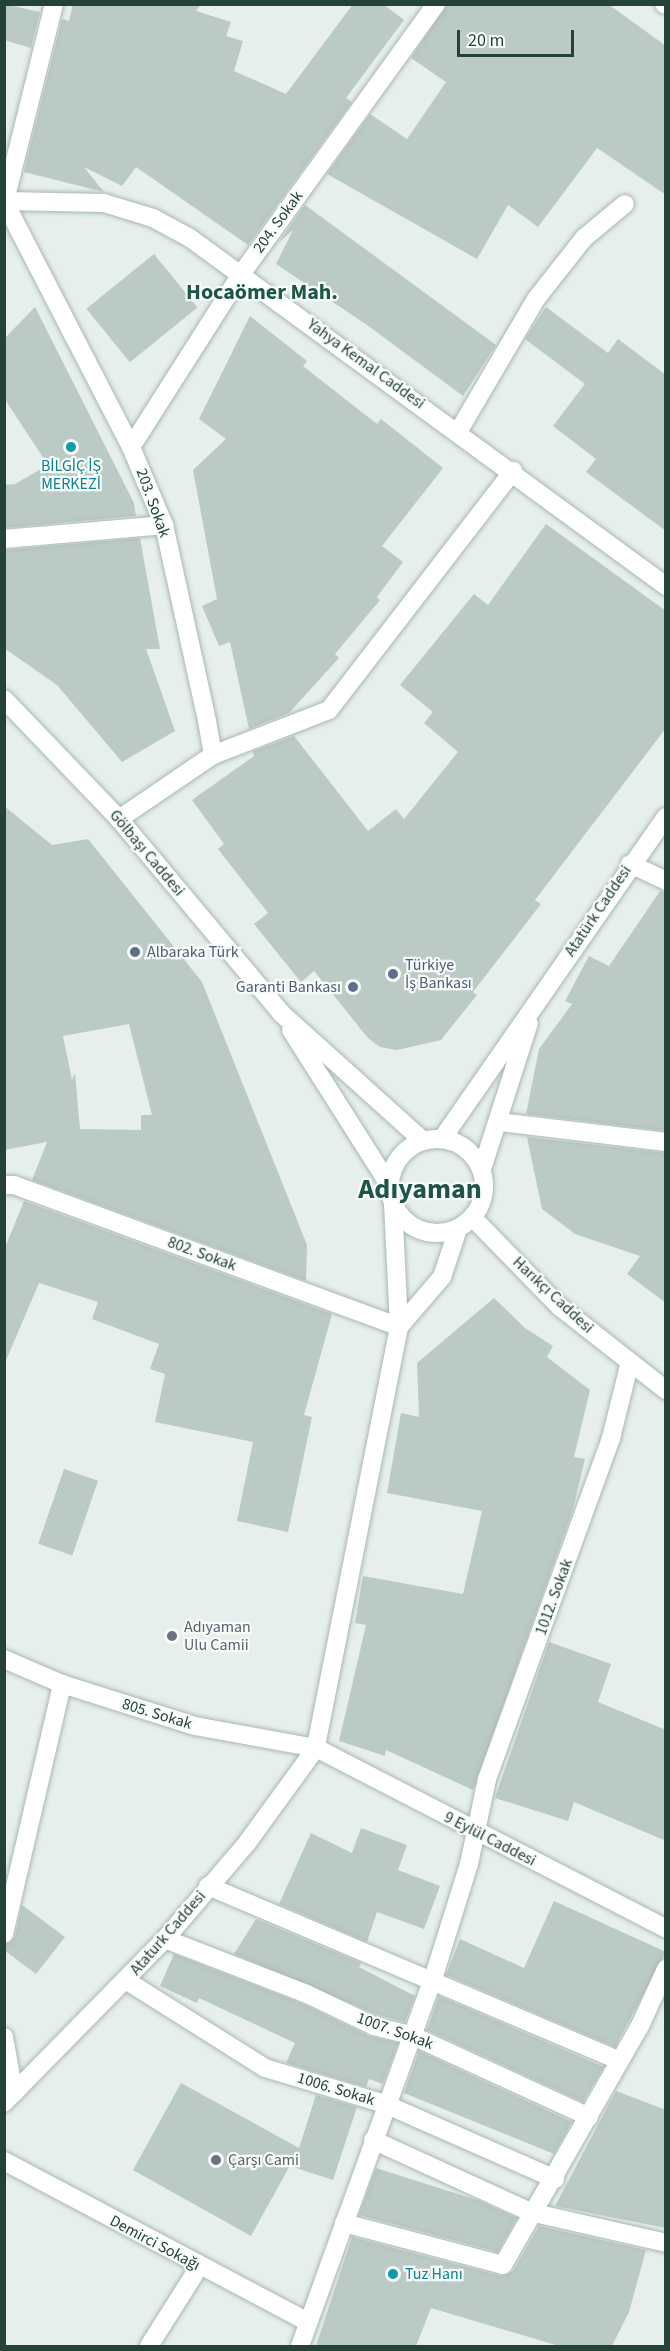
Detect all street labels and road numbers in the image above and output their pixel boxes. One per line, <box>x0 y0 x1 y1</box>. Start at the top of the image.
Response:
street label: 204. Sokak <box>249 187 307 257</box>
street label: Yahya Kemal Caddesi <box>303 315 429 413</box>
street label: 203. Sokak <box>132 466 174 540</box>
street label: Gölbaşı Caddesi <box>105 806 189 900</box>
street label: Atatürk Caddesi <box>560 862 636 960</box>
street label: 802. Sokak <box>165 1233 239 1275</box>
street label: Harıkçı Caddesi <box>509 1253 597 1337</box>
street label: 1012. Sokak <box>531 1556 577 1638</box>
street label: 805. Sokak <box>120 1694 194 1734</box>
street label: 9 Eylül Caddesi <box>441 1808 539 1870</box>
street label: Ataturk Caddesi <box>126 1887 210 1979</box>
street label: 1007. Sokak <box>354 2008 436 2054</box>
street label: 1006. Sokak <box>295 2068 377 2110</box>
street label: Demirci Sokağı <box>106 2211 204 2275</box>

